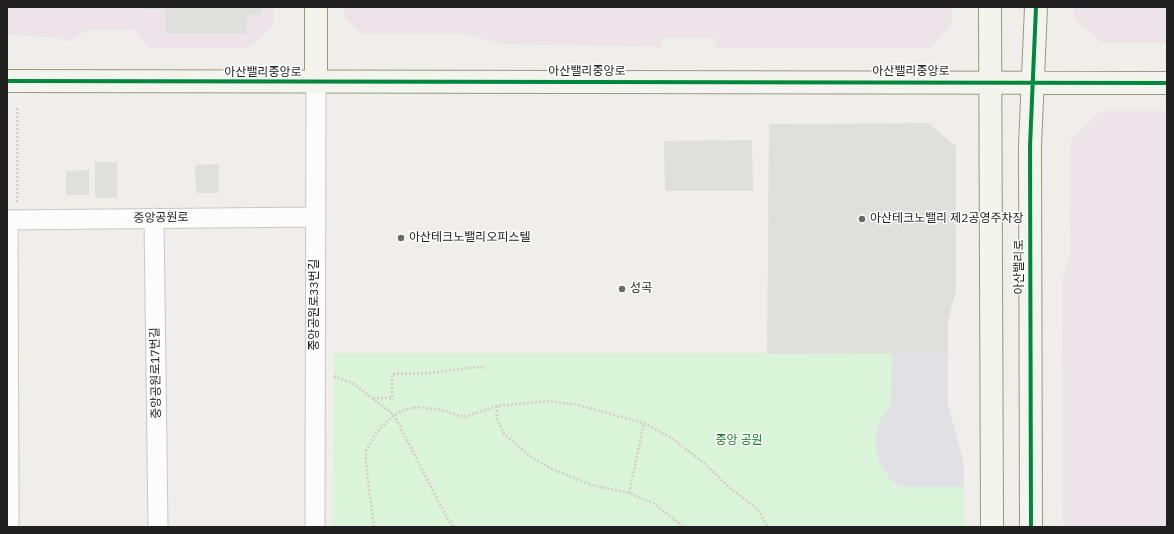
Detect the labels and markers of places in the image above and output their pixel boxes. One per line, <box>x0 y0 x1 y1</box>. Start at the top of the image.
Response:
place label: 아산테크노밸리 제2공영주차장 <box>870 212 1024 226</box>
marker: 아산테크노밸리 제2공영주차장 <box>857 214 867 224</box>
place label: 아산테크노밸리오피스텔 <box>409 231 530 245</box>
marker: 아산테크노밸리오피스텔 <box>396 233 406 243</box>
place label: 성곡 <box>630 282 652 296</box>
marker: 성곡 <box>617 284 627 294</box>

